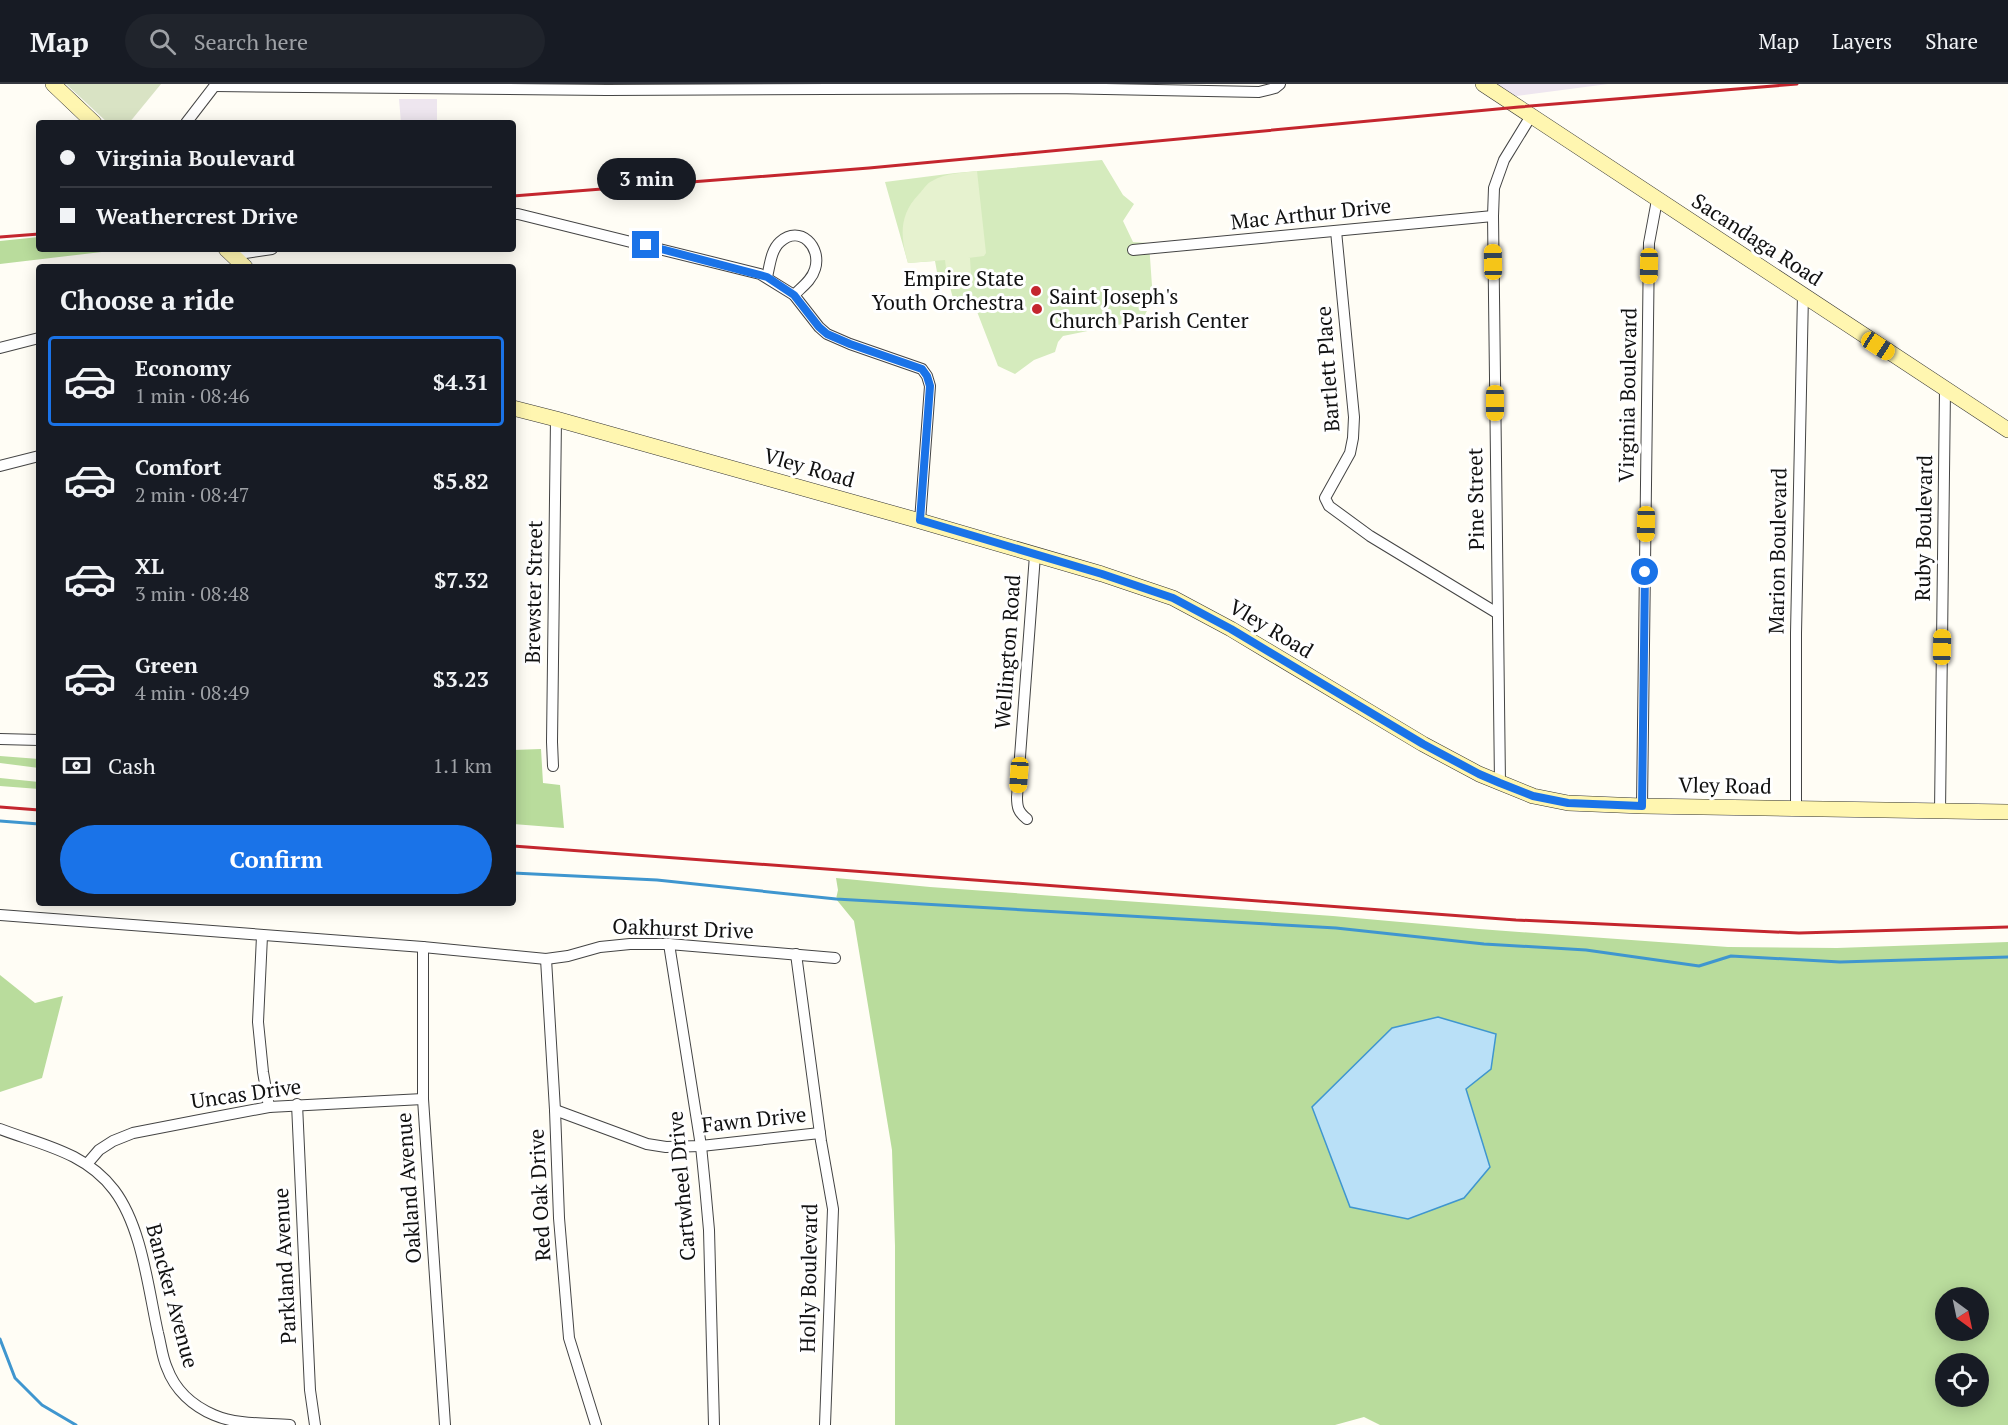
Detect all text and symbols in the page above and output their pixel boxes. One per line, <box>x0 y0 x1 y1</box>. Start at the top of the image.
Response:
search box <box>125 14 545 68</box>
text: Map <box>30 23 89 60</box>
icon: search <box>146 25 179 58</box>
text: Search here <box>194 27 308 56</box>
text: Map <box>1758 27 1799 55</box>
text: Layers <box>1832 27 1892 55</box>
text: Share <box>1925 27 1978 55</box>
text: Virginia Boulevard <box>96 143 295 172</box>
callout: 3 min <box>596 158 696 200</box>
text: 3 min <box>619 165 674 192</box>
street label: Sacandaga Road <box>1687 186 1829 292</box>
street label: Mac Arthur Drive <box>1229 191 1392 235</box>
text: Weathercrest Drive <box>96 201 298 230</box>
route end <box>632 231 659 258</box>
car <box>1484 244 1502 280</box>
car <box>1640 248 1658 284</box>
place label: Empire State Youth Orchestra <box>872 264 1024 316</box>
text: Choose a ride <box>60 282 235 318</box>
place label: Saint Joseph's Church Parish Center <box>1049 282 1249 334</box>
marker: Empire State Youth Orchestra <box>1029 284 1043 298</box>
marker: Saint Joseph's Church Parish Center <box>1030 302 1044 316</box>
street label: Bartlett Place <box>1309 305 1345 433</box>
street label: Virginia Boulevard <box>1611 307 1643 483</box>
car <box>1858 329 1898 363</box>
text: Economy <box>135 353 231 382</box>
icon: car <box>63 354 117 408</box>
text: $4.31 <box>433 367 489 396</box>
text: 1 min · 08:46 <box>135 382 249 409</box>
car <box>1486 385 1504 421</box>
street label: Vley Road <box>761 441 858 493</box>
street label: Pine Street <box>1460 447 1490 551</box>
text: Comfort <box>135 452 221 481</box>
icon: car <box>63 453 117 507</box>
street label: Ruby Boulevard <box>1908 454 1938 601</box>
text: $5.82 <box>433 466 489 495</box>
street label: Marion Boulevard <box>1762 467 1792 634</box>
text: 2 min · 08:47 <box>135 481 249 508</box>
car <box>1637 506 1655 542</box>
street label: Brewster Street <box>518 520 548 664</box>
text: XL <box>135 551 164 580</box>
icon: car <box>63 552 117 606</box>
route start <box>1631 558 1658 585</box>
text: $7.32 <box>434 565 489 594</box>
street label: Wellington Road <box>988 573 1026 730</box>
text: 3 min · 08:48 <box>135 580 249 607</box>
street label: Vley Road <box>1224 592 1319 664</box>
car <box>1933 629 1951 665</box>
text: Green <box>135 650 198 679</box>
icon: car <box>63 651 117 705</box>
text: $3.23 <box>433 664 489 693</box>
text: 4 min · 08:49 <box>135 679 249 706</box>
icon: cash <box>60 749 93 782</box>
text: Cash <box>108 751 156 780</box>
text: 1.1 km <box>433 752 492 779</box>
car <box>1009 756 1029 794</box>
street label: Vley Road <box>1678 770 1772 800</box>
button: Confirm <box>60 825 492 894</box>
street label: Oakhurst Drive <box>612 912 754 944</box>
street label: Uncas Drive <box>189 1071 303 1115</box>
street label: Fawn Drive <box>700 1100 808 1138</box>
street label: Cartwheel Drive <box>661 1110 701 1262</box>
street label: Oakland Avenue <box>389 1112 427 1265</box>
street label: Red Oak Drive <box>522 1128 556 1262</box>
street label: Parkland Avenue <box>266 1187 302 1345</box>
street label: Holly Boulevard <box>793 1203 823 1353</box>
street label: Bancker Avenue <box>140 1220 206 1371</box>
north arrow <box>1935 1287 1989 1341</box>
map controls <box>1935 1287 1989 1407</box>
button: locate <box>1935 1353 1989 1407</box>

